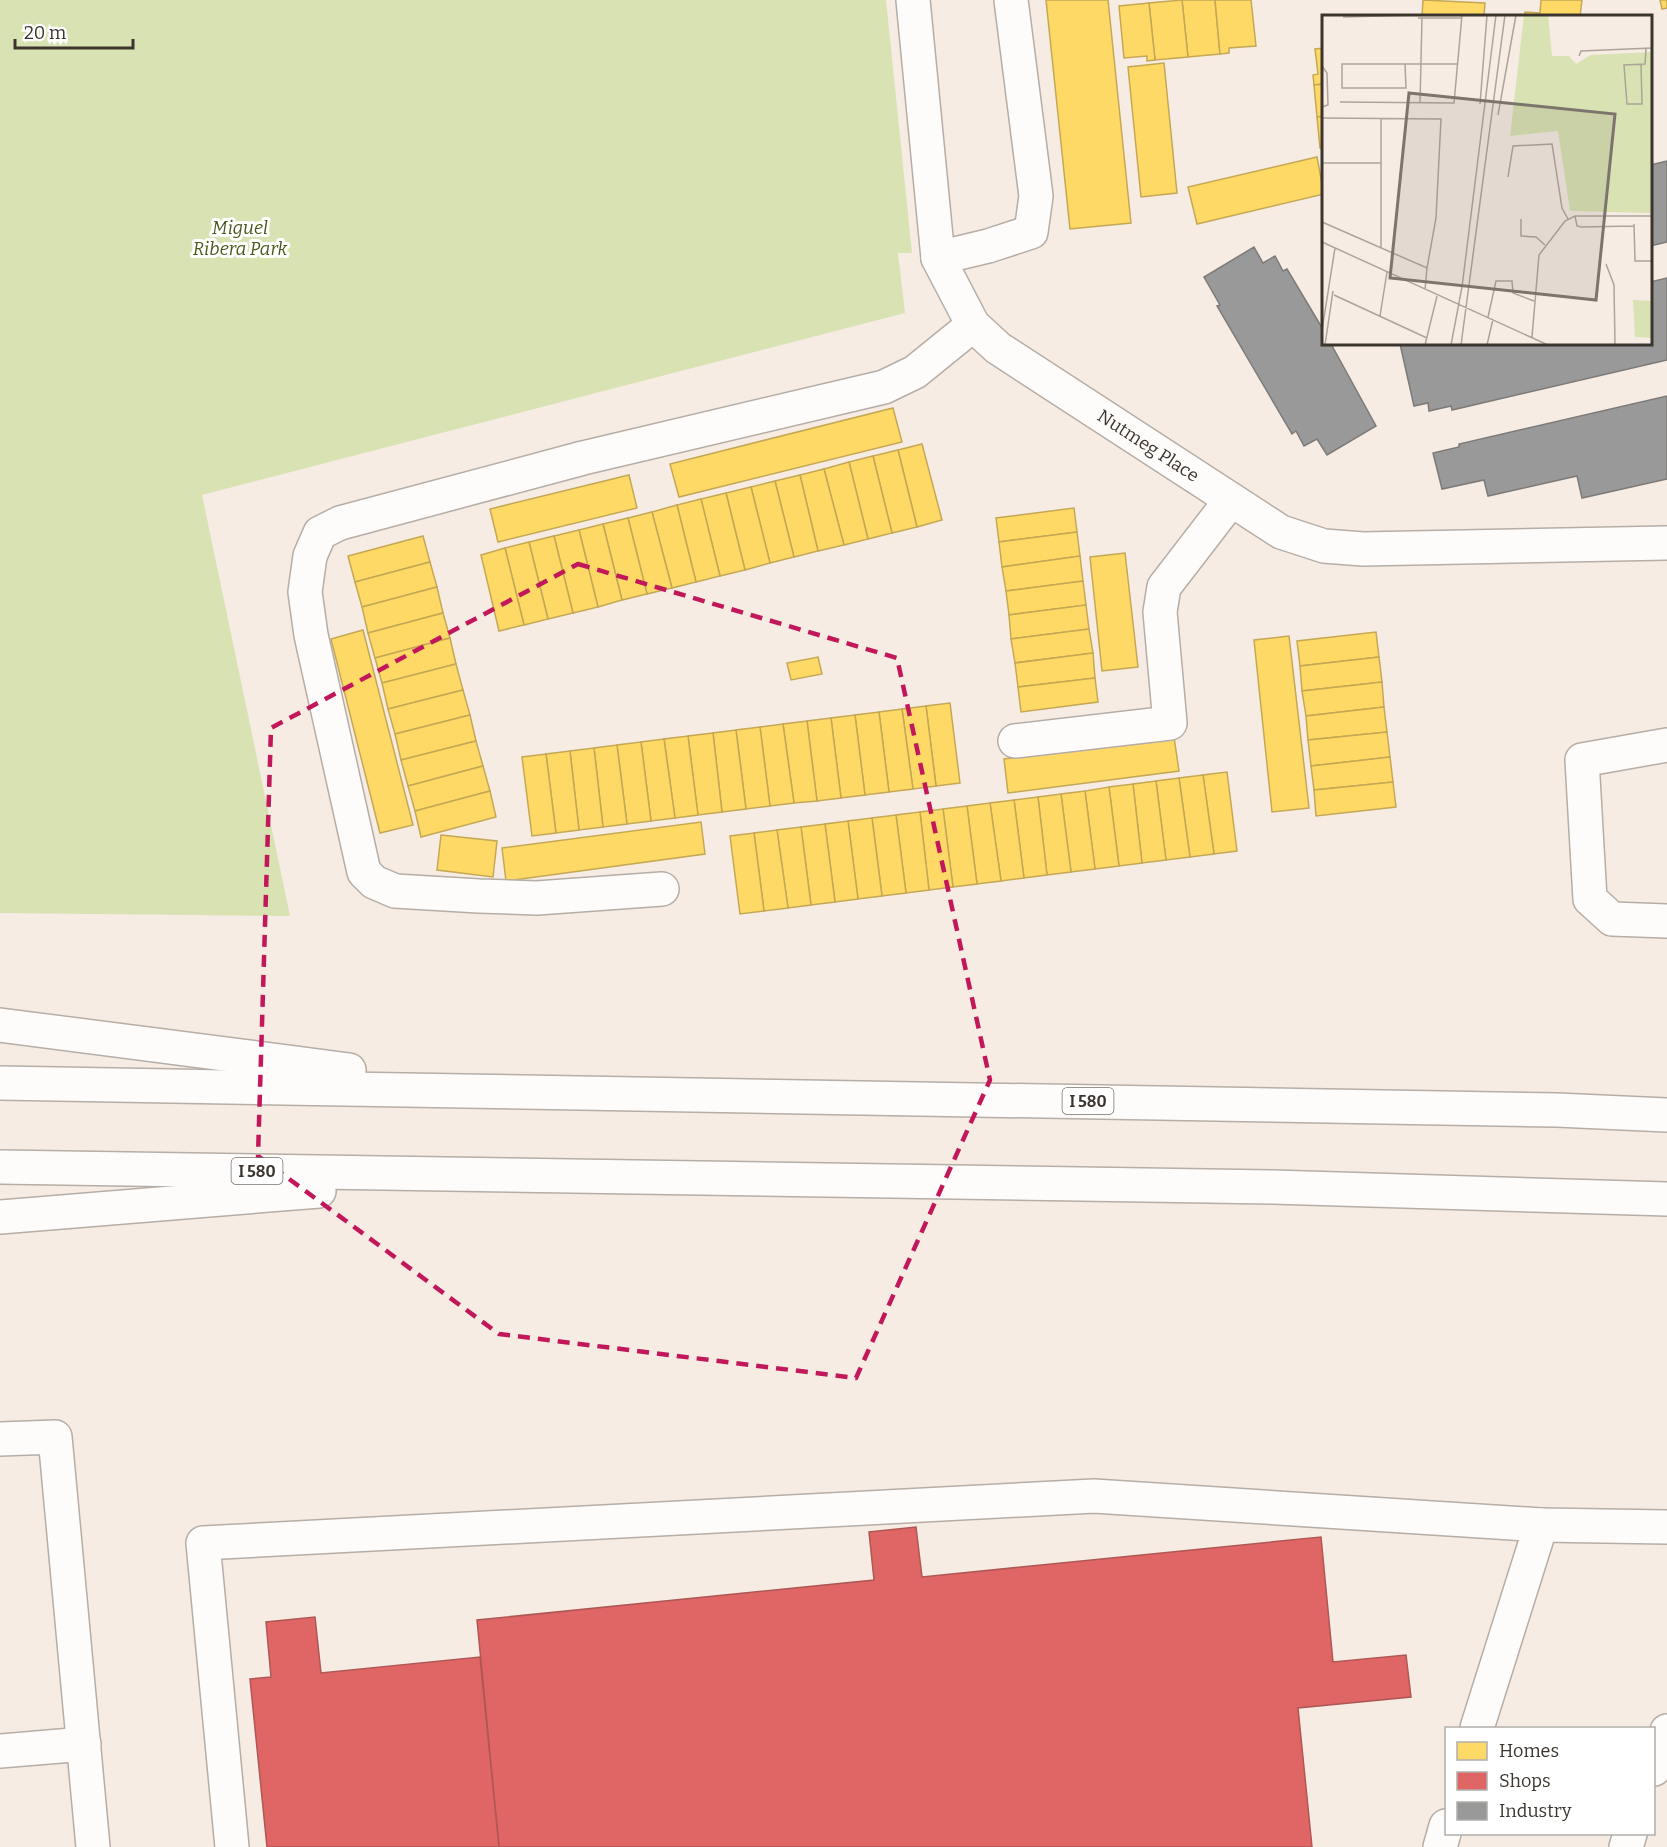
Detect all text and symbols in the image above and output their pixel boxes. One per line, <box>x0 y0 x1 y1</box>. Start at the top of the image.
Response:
scale bar <box>15 12 134 50</box>
inset map <box>1322 15 1652 345</box>
text: 20 m <box>24 22 66 44</box>
park label: Miguel Ribera Park <box>193 217 288 260</box>
street label: Nutmeg Place <box>1093 405 1203 487</box>
road number: I 580 <box>1062 1088 1114 1114</box>
road number: I 580 <box>232 1158 282 1184</box>
legend <box>1445 1727 1655 1835</box>
text: Homes <box>1499 1740 1559 1762</box>
text: Shops <box>1499 1770 1551 1792</box>
text: Industry <box>1499 1800 1572 1822</box>

